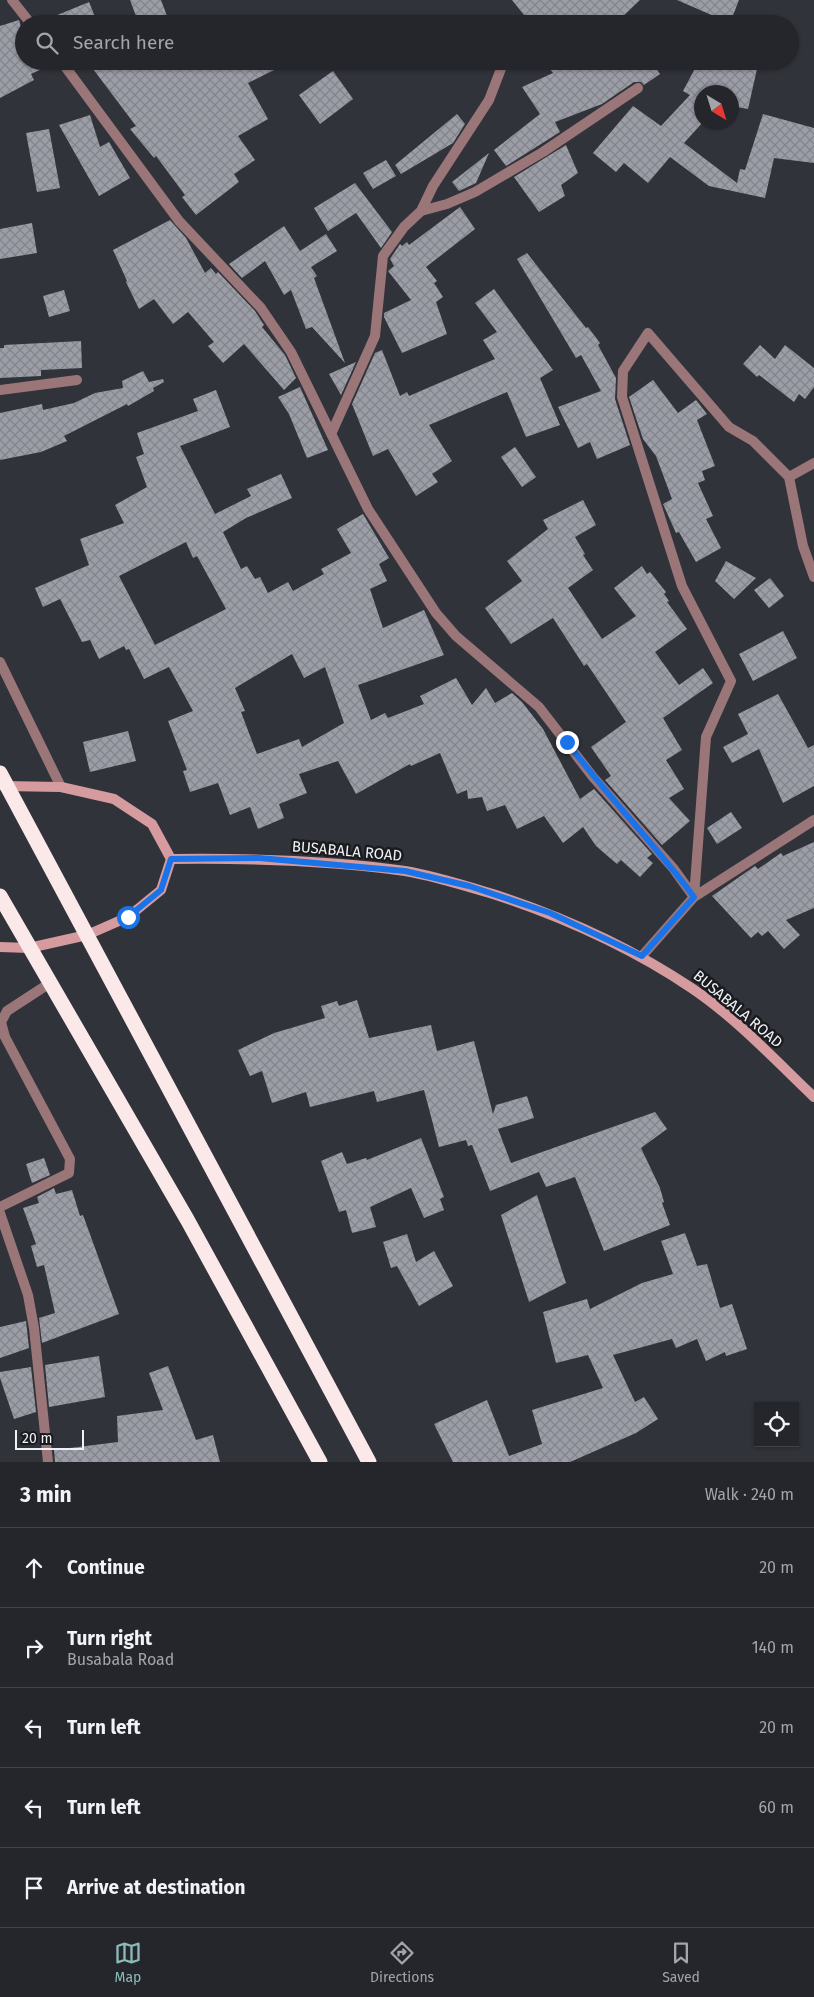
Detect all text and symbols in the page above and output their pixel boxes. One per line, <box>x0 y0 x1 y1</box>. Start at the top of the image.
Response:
search box <box>15 15 799 70</box>
icon: search <box>33 29 61 57</box>
text: Search here <box>73 31 174 54</box>
north arrow <box>694 85 739 130</box>
route end <box>556 731 579 754</box>
street label: BUSABALA ROAD <box>291 837 403 865</box>
route start <box>117 906 140 929</box>
street label: BUSABALA ROAD <box>690 967 786 1051</box>
map controls <box>754 1402 799 1447</box>
button: locate <box>754 1402 799 1447</box>
scale bar <box>15 1427 84 1450</box>
text: 20 m <box>22 1430 52 1447</box>
text: 3 min <box>20 1482 72 1508</box>
text: Walk · 240 m <box>705 1485 794 1504</box>
icon: ahead <box>20 1554 48 1582</box>
text: Continue <box>67 1556 145 1579</box>
text: 20 m <box>759 1558 794 1577</box>
text: Turn right <box>67 1627 152 1650</box>
icon: right <box>20 1634 48 1662</box>
text: 140 m <box>752 1638 794 1657</box>
text: Busabala Road <box>67 1650 174 1669</box>
icon: left <box>20 1714 48 1742</box>
text: Turn left <box>67 1716 141 1739</box>
text: 20 m <box>759 1718 794 1737</box>
icon: left <box>20 1794 48 1822</box>
text: Turn left <box>67 1796 141 1819</box>
text: 60 m <box>759 1798 794 1817</box>
icon: arrive <box>20 1874 48 1902</box>
text: Arrive at destination <box>67 1876 246 1899</box>
tab: Map <box>114 1939 142 1986</box>
tab: Directions <box>370 1939 434 1986</box>
tab: Saved <box>662 1939 700 1986</box>

